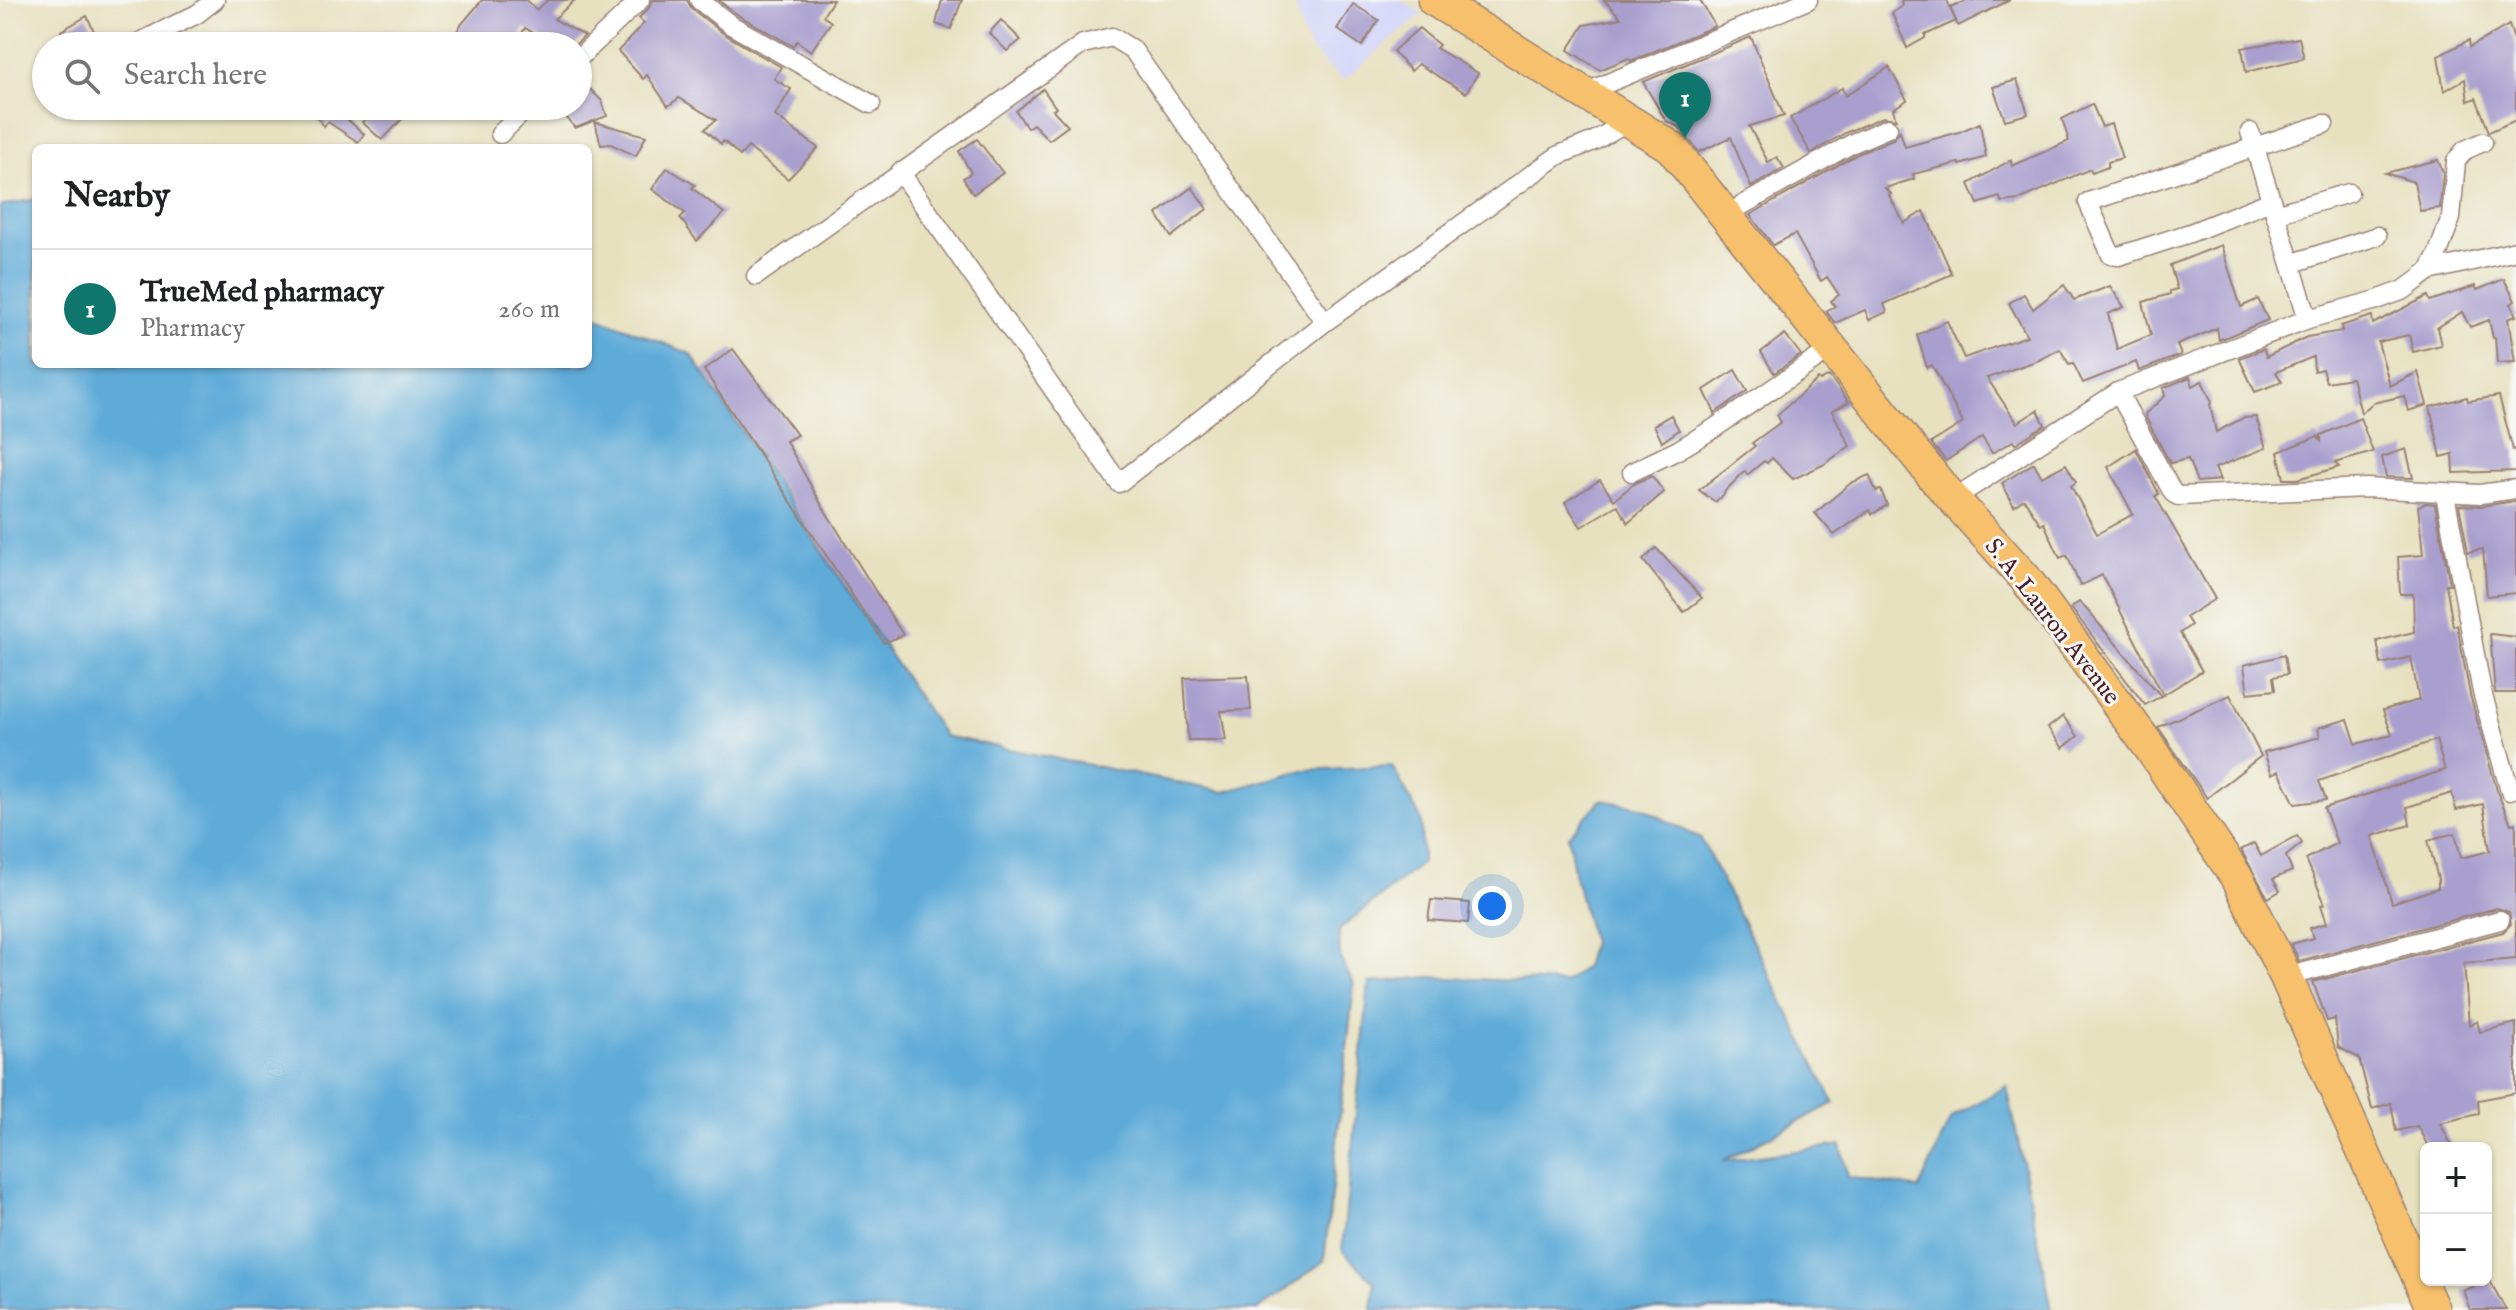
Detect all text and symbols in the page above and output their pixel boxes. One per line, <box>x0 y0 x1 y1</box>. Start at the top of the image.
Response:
search box <box>32 32 592 120</box>
icon: search <box>60 54 104 98</box>
text: Search here <box>124 57 267 95</box>
pin: 1 <box>1659 72 1711 138</box>
text: Nearby <box>64 175 170 218</box>
text: TrueMed pharmacy <box>140 274 384 312</box>
text: 1 <box>85 293 95 326</box>
text: 260 m <box>498 293 560 326</box>
text: Pharmacy <box>140 312 245 345</box>
street label: S. A. Lauron Avenue <box>1977 533 2126 711</box>
your location <box>1472 886 1512 926</box>
map controls <box>2420 1142 2492 1286</box>
button: + <box>2420 1142 2492 1214</box>
button: − <box>2420 1214 2492 1286</box>

